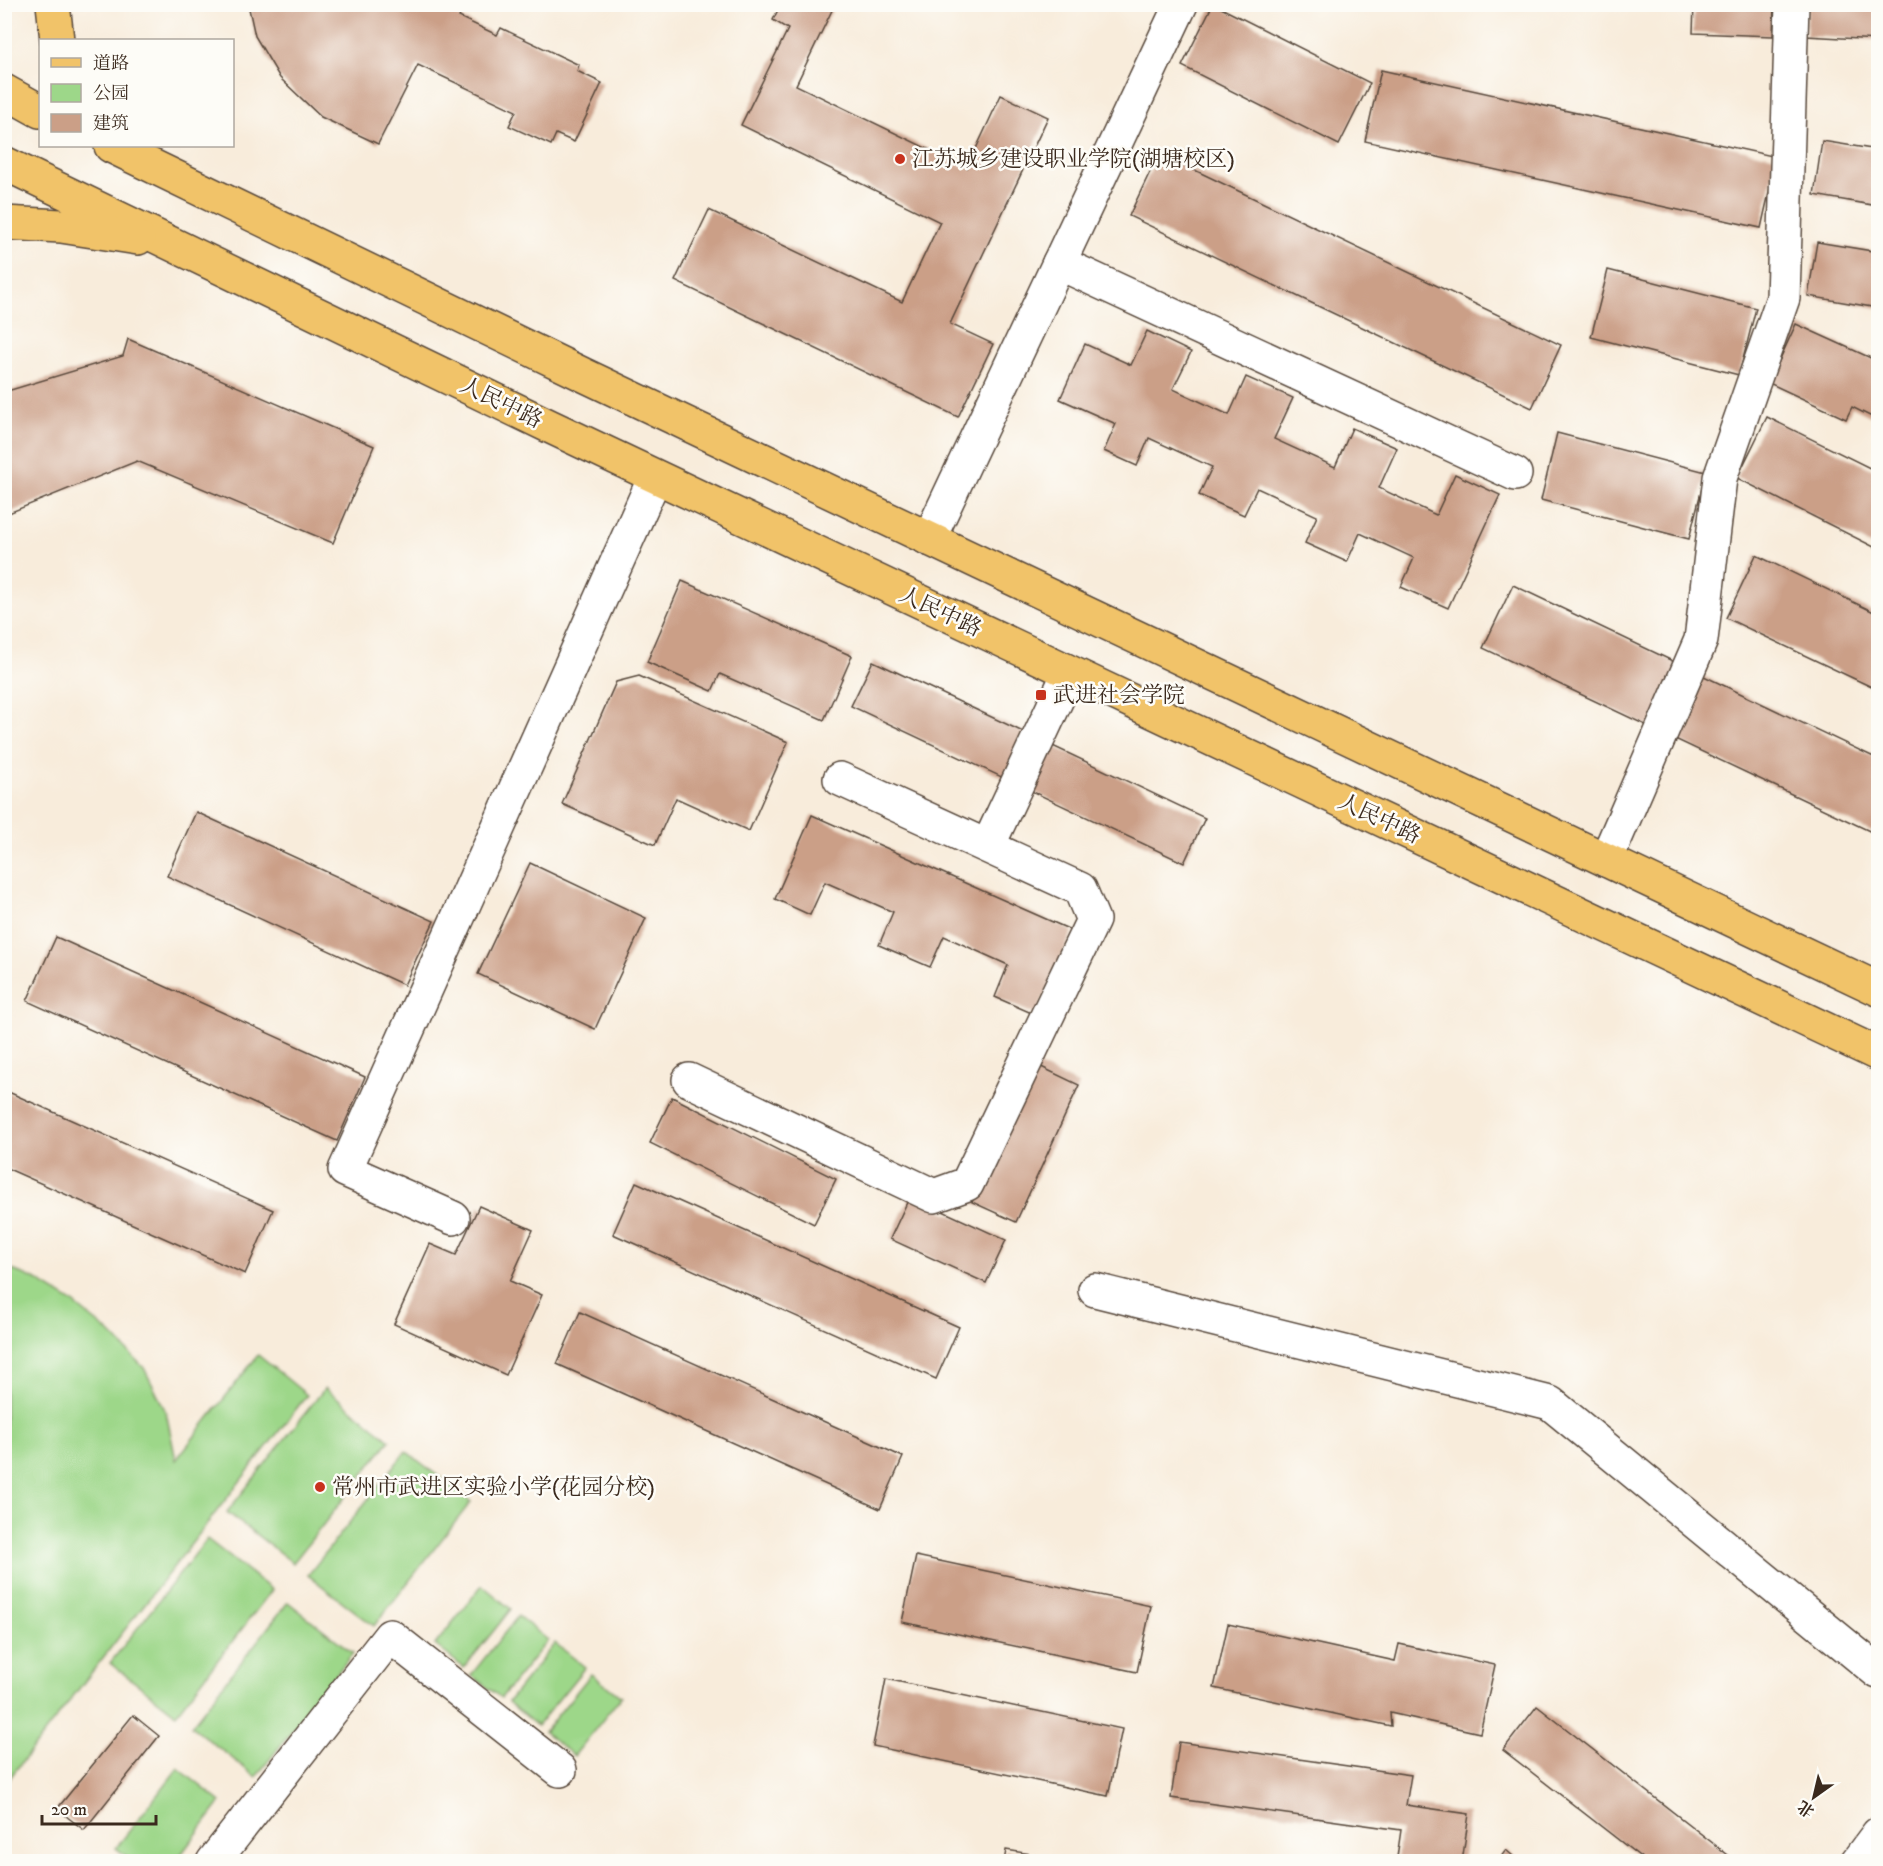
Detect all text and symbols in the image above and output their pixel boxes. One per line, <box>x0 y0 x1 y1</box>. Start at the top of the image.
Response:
legend <box>39 39 234 147</box>
text: 道路 <box>93 53 129 75</box>
text: 公园 <box>93 83 129 105</box>
text: 建筑 <box>93 113 129 135</box>
place label: 江苏城乡建设职业学院(湖塘校区) <box>912 146 1235 173</box>
marker: 江苏城乡建设职业学院(湖塘校区) <box>893 152 907 166</box>
street label: 人民中路 <box>456 372 546 434</box>
street label: 人民中路 <box>894 581 986 643</box>
place label: 武进社会学院 <box>1053 682 1185 709</box>
marker: 武进社会学院 <box>1034 688 1048 702</box>
street label: 人民中路 <box>1333 788 1425 850</box>
place label: 常州市武进区实验小学(花园分校) <box>332 1474 655 1501</box>
marker: 常州市武进区实验小学(花园分校) <box>313 1480 327 1494</box>
north arrow <box>1784 1767 1844 1827</box>
scale bar <box>42 1788 156 1826</box>
text: 北 <box>1794 1796 1818 1821</box>
text: 20 m <box>51 1799 87 1821</box>

